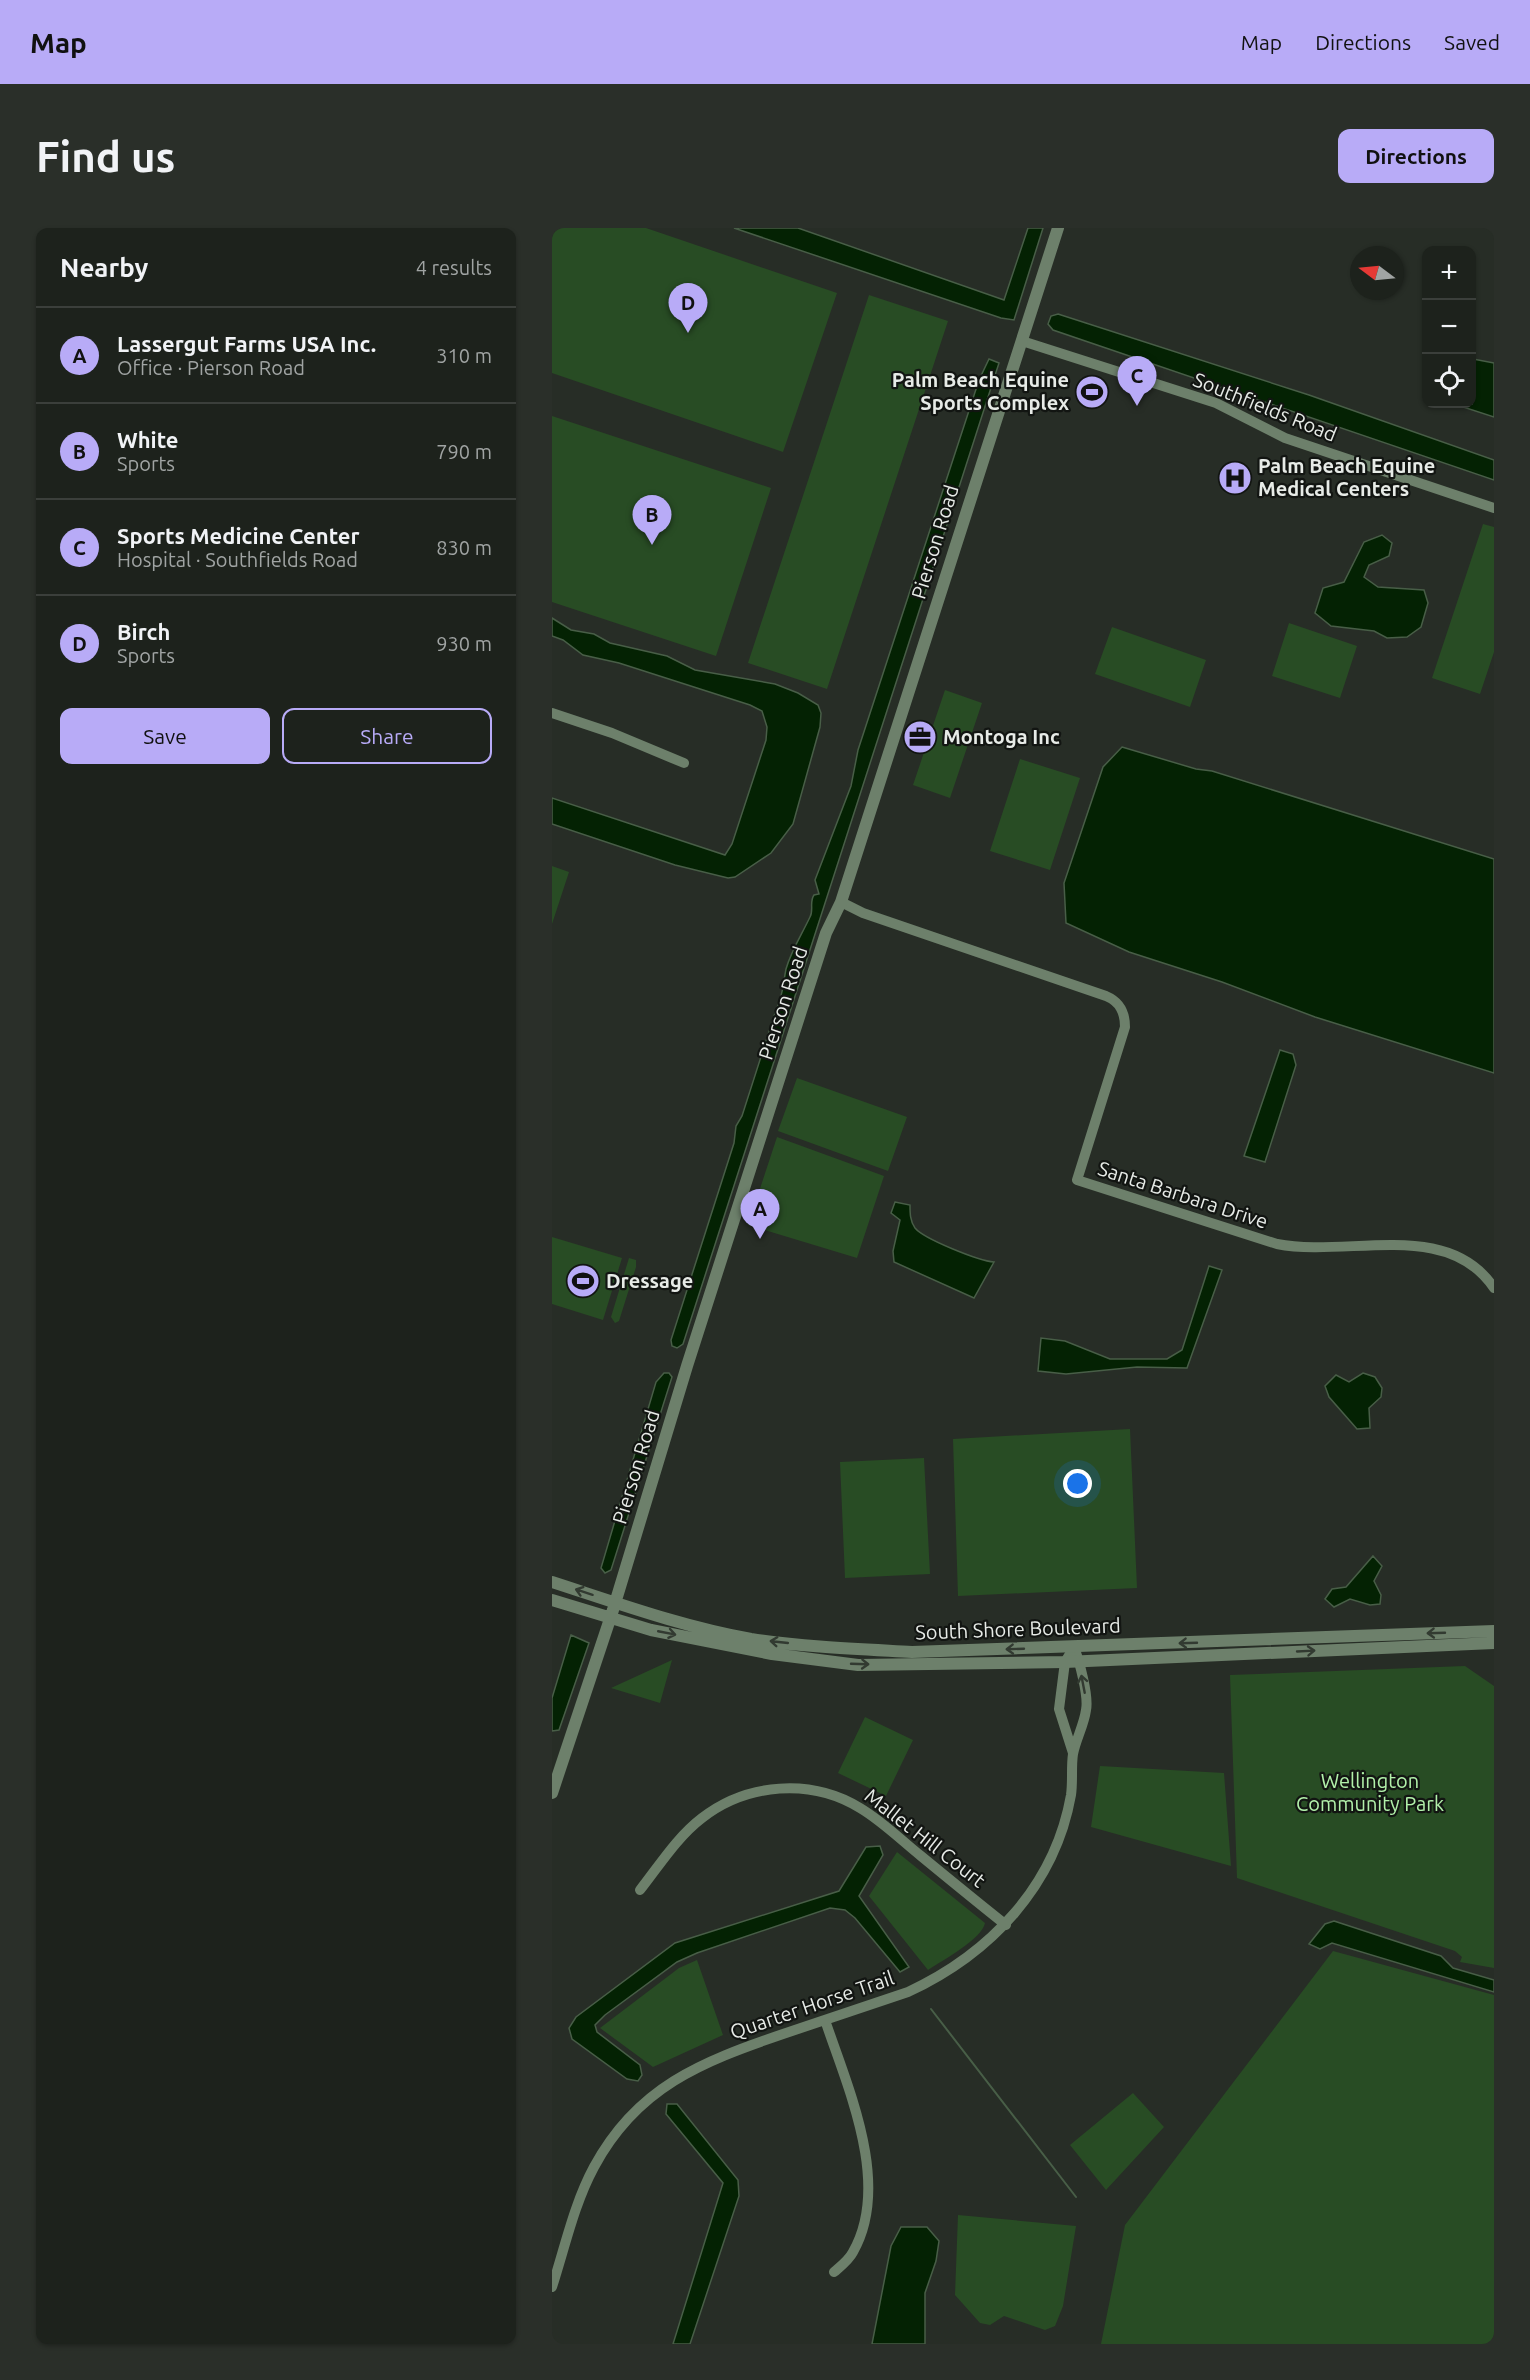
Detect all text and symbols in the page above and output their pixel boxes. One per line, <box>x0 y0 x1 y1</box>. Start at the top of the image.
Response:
text: Map <box>30 27 87 58</box>
text: Map <box>1241 30 1282 54</box>
text: Directions <box>1315 30 1411 54</box>
text: Saved <box>1444 30 1500 54</box>
button: Directions <box>1338 129 1494 183</box>
text: Find us <box>36 133 175 180</box>
north arrow <box>1350 246 1404 300</box>
map controls <box>1422 246 1476 408</box>
button: + <box>1422 246 1476 300</box>
text: Nearby <box>60 253 148 282</box>
text: 4 results <box>416 256 492 279</box>
pin: D <box>668 284 708 333</box>
button: − <box>1422 300 1476 354</box>
text: Lassergut Farms USA Inc. <box>117 331 376 356</box>
text: A <box>72 344 87 367</box>
text: 310 m <box>436 344 492 367</box>
button: locate <box>1422 354 1476 408</box>
text: Office · Pierson Road <box>117 356 305 379</box>
pin: C <box>1118 356 1156 406</box>
street label: Southfields Road <box>1190 367 1340 446</box>
place label: Palm Beach Equine Sports Complex <box>892 368 1069 414</box>
sports icon: Palm Beach Equine Sports Complex <box>1074 374 1110 410</box>
text: White <box>117 427 179 452</box>
text: B <box>73 440 86 463</box>
text: 790 m <box>436 440 492 463</box>
text: Sports <box>117 452 175 475</box>
place label: Palm Beach Equine Medical Centers <box>1258 454 1435 500</box>
hospital icon: Palm Beach Equine Medical Centers <box>1217 460 1253 496</box>
street label: Pierson Road <box>906 482 963 602</box>
pin: B <box>632 496 672 545</box>
text: Sports Medicine Center <box>117 523 360 548</box>
text: C <box>73 536 86 559</box>
text: 830 m <box>436 536 492 559</box>
text: Hospital · Southfields Road <box>117 548 358 571</box>
text: Birch <box>117 619 170 644</box>
text: D <box>72 632 87 655</box>
text: 930 m <box>436 632 492 655</box>
text: Sports <box>117 644 175 667</box>
button: Save <box>60 708 270 764</box>
button: Share <box>282 708 492 764</box>
office icon: Montoga Inc <box>902 719 938 755</box>
place label: Montoga Inc <box>943 725 1060 748</box>
street label: Pierson Road <box>753 943 812 1062</box>
street label: Santa Barbara Drive <box>1095 1156 1271 1233</box>
pin: A <box>740 1190 780 1239</box>
sports icon: Dressage <box>565 1263 601 1299</box>
place label: Dressage <box>606 1269 693 1292</box>
street label: Pierson Road <box>607 1407 664 1527</box>
your location <box>1063 1469 1092 1498</box>
one-way arrow <box>575 1586 594 1597</box>
street label: South Shore Boulevard <box>915 1613 1121 1644</box>
one-way arrow <box>1426 1627 1446 1638</box>
one-way arrow <box>657 1628 677 1639</box>
one-way arrow <box>769 1636 789 1647</box>
one-way arrow <box>1179 1637 1199 1648</box>
one-way arrow <box>1006 1643 1026 1655</box>
one-way arrow <box>1295 1645 1315 1656</box>
one-way arrow <box>849 1658 869 1670</box>
one-way arrow <box>1077 1675 1088 1694</box>
park label: Wellington Community Park <box>1296 1769 1444 1815</box>
street label: Mallet Hill Court <box>861 1784 990 1892</box>
street label: Quarter Horse Trail <box>727 1966 897 2043</box>

